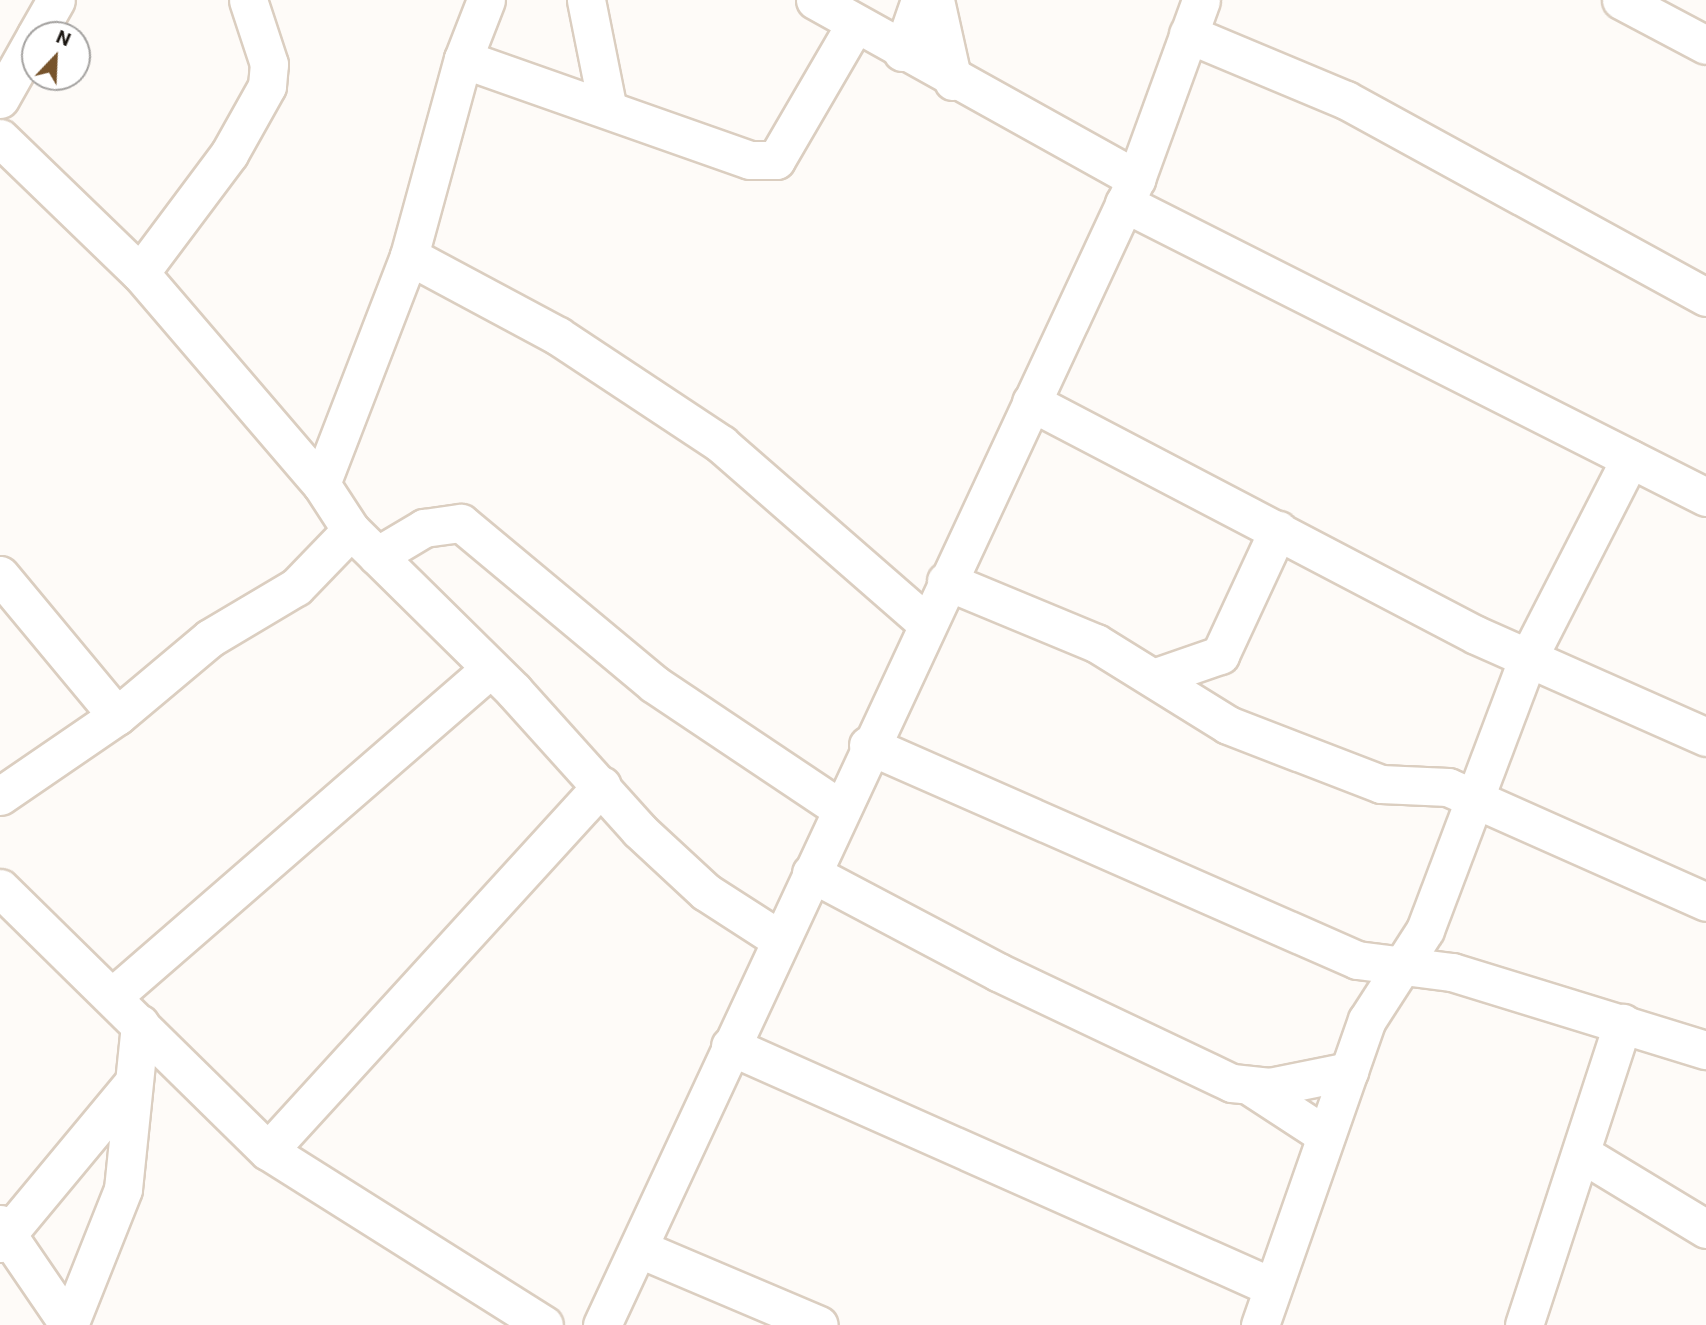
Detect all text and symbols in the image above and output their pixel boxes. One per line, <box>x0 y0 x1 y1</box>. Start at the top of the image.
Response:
north arrow <box>21 21 91 91</box>
text: N <box>53 25 74 51</box>

